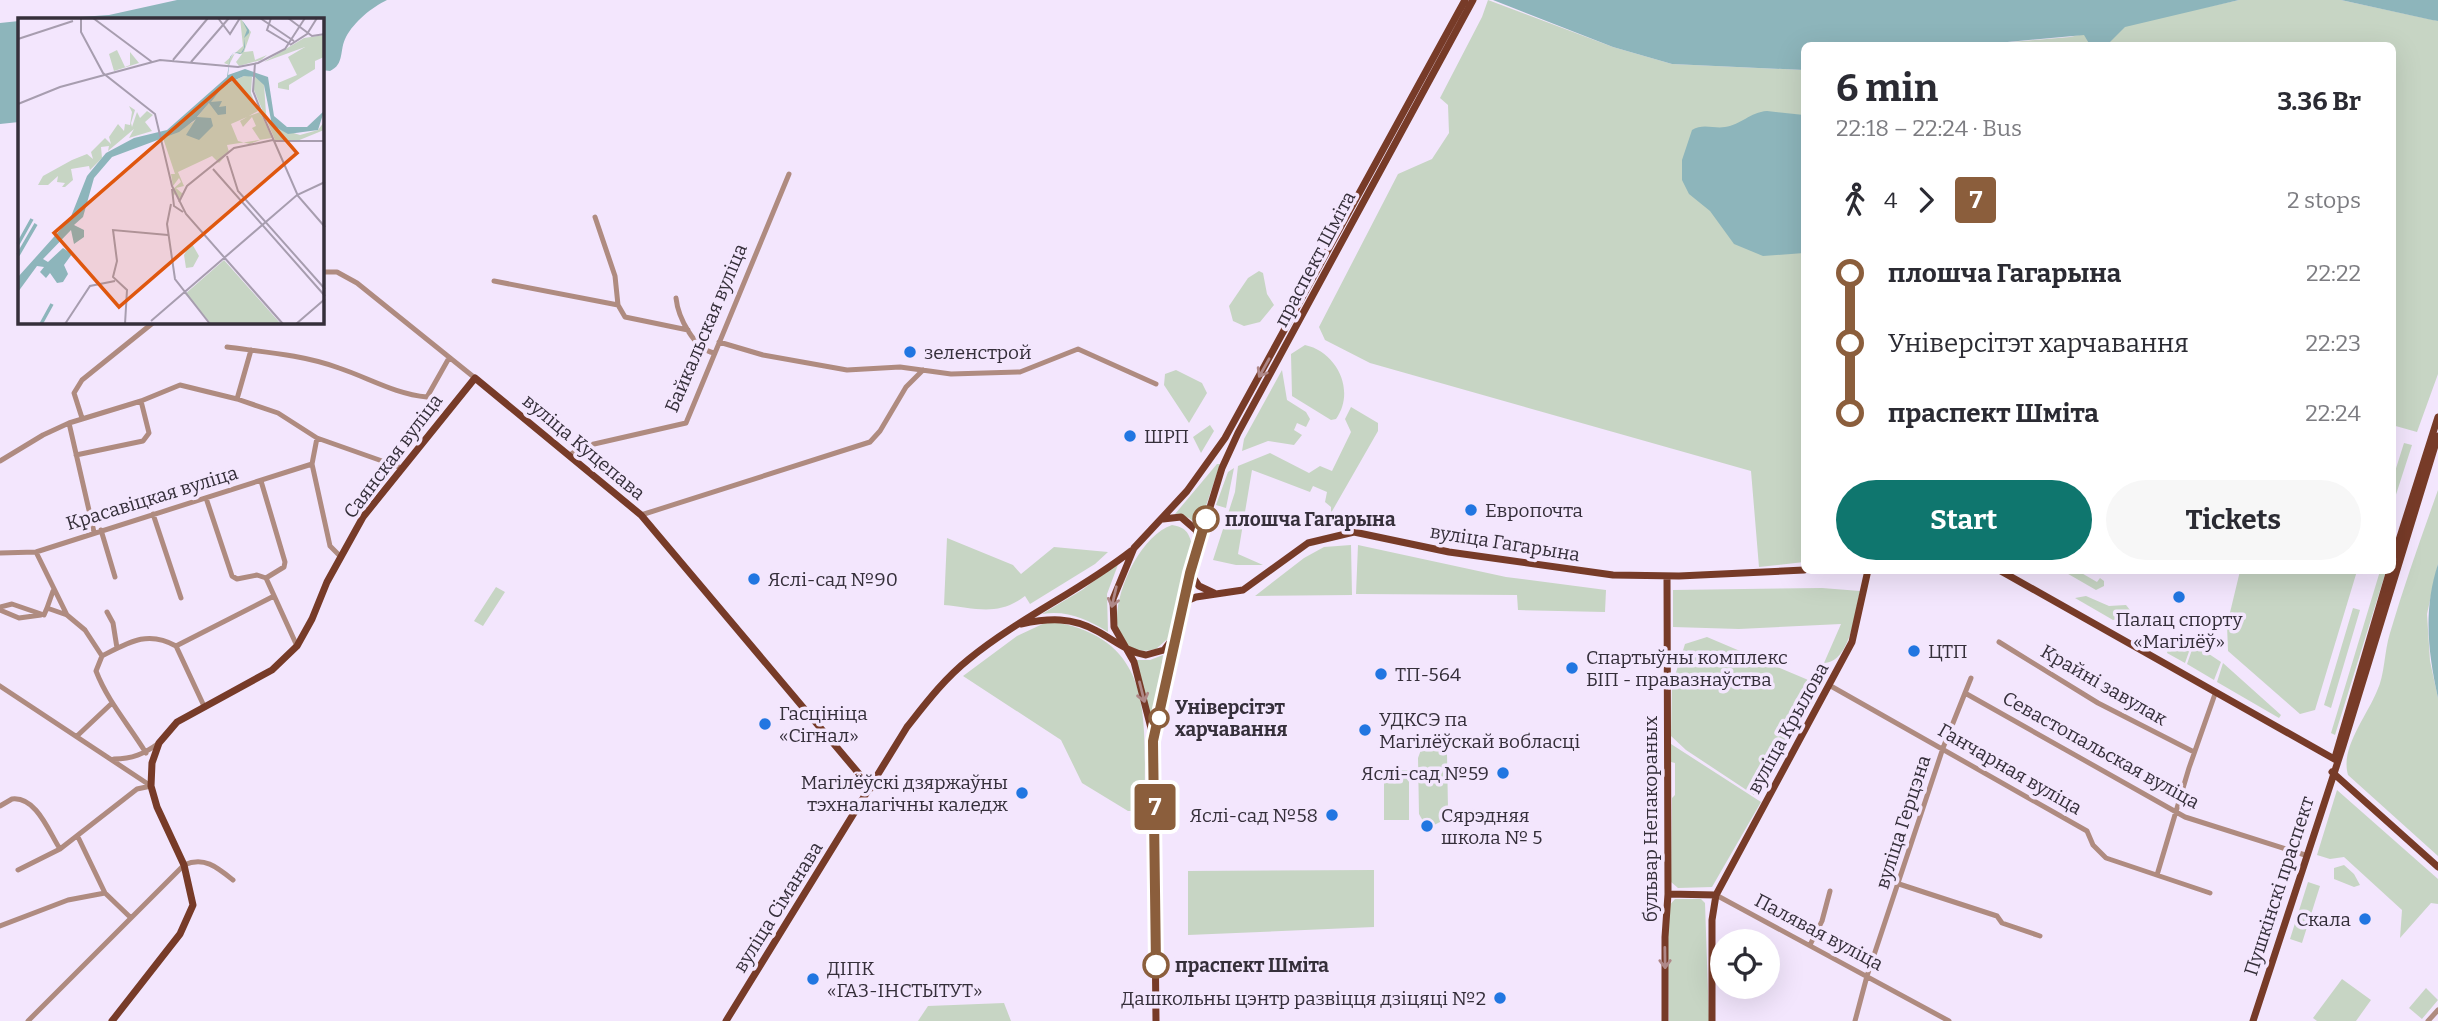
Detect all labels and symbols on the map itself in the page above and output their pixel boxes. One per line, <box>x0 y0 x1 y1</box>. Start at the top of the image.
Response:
inset map <box>18 18 324 324</box>
street label: праспект Шміта <box>1270 187 1361 331</box>
street label: Байкальская вуліца <box>660 240 752 416</box>
place label: зеленстрой <box>924 341 1032 364</box>
marker: зеленстрой <box>902 344 918 360</box>
one-way arrow <box>1257 358 1271 378</box>
street label: Саянская вуліца <box>339 389 448 523</box>
street label: вуліца Куцепава <box>518 389 650 505</box>
place label: ШРП <box>1144 425 1189 448</box>
marker: ШРП <box>1122 428 1138 444</box>
street label: Красавіцкая вуліца <box>63 461 241 535</box>
place label: Европочта <box>1485 499 1583 522</box>
marker: Европочта <box>1463 502 1479 518</box>
marker: плошча Гагарына <box>1193 506 1219 532</box>
place label: плошча Гагарына <box>1225 508 1396 531</box>
street label: вуліца Гагарына <box>1428 520 1582 566</box>
place label: Яслі-сад №90 <box>768 568 898 591</box>
marker: Яслі-сад №90 <box>746 571 762 587</box>
one-way arrow <box>1107 585 1121 608</box>
marker: Палац спорту «Магілёў» <box>2171 589 2187 605</box>
place label: Палац спорту «Магілёў» <box>2115 608 2244 653</box>
place label: ЦТП <box>1928 640 1967 663</box>
street label: Крайні завулак <box>2037 640 2172 731</box>
marker: ЦТП <box>1906 643 1922 659</box>
place label: Спартыўны комплекс БІП - правазнаўства <box>1586 646 1788 691</box>
street label: вуліца Крылова <box>1742 658 1834 798</box>
marker: Спартыўны комплекс БІП - правазнаўства <box>1564 660 1580 676</box>
place label: ТП-564 <box>1395 663 1461 686</box>
marker: ТП-564 <box>1373 666 1389 682</box>
one-way arrow <box>1137 681 1150 703</box>
street label: Севастопальская вуліца <box>1999 686 2204 814</box>
place label: Універсітэт харчавання <box>1175 696 1288 741</box>
place label: Гасцініца «Сігнал» <box>779 702 868 747</box>
marker: Універсітэт харчавання <box>1149 708 1169 728</box>
place label: УДКСЭ па Магілёўскай вобласці <box>1379 708 1581 753</box>
street label: бульвар Непакораных <box>1639 715 1662 922</box>
marker: Гасцініца «Сігнал» <box>757 716 773 732</box>
street label: Ганчарная вуліца <box>1934 718 2087 820</box>
marker: УДКСЭ па Магілёўскай вобласці <box>1357 722 1373 738</box>
street label: вуліца Герцэна <box>1871 752 1936 892</box>
place label: Яслі-сад №59 <box>1361 762 1489 785</box>
marker: Яслі-сад №59 <box>1495 765 1511 781</box>
place label: Магілёўскі дзяржаўны тэхналагічны каледж <box>801 771 1008 816</box>
line badge: 7 <box>1132 784 1178 830</box>
marker: Магілёўскі дзяржаўны тэхналагічны каледж <box>1014 785 1030 801</box>
street label: Пушкінскі праспект <box>2239 793 2319 979</box>
place label: Яслі-сад №58 <box>1190 804 1318 827</box>
place label: Сярэдняя школа № 5 <box>1441 804 1542 849</box>
marker: Яслі-сад №58 <box>1324 807 1340 823</box>
marker: Сярэдняя школа № 5 <box>1419 818 1435 834</box>
street label: вуліца Сіманава <box>729 837 828 977</box>
street label: Палявая вуліца <box>1751 888 1888 976</box>
place label: Скала <box>2296 908 2352 931</box>
marker: Скала <box>2357 911 2373 927</box>
one-way arrow <box>1658 946 1672 969</box>
marker: праспект Шміта <box>1143 952 1169 978</box>
place label: праспект Шміта <box>1175 954 1329 977</box>
place label: ДІПК «ГАЗ-ІНСТЫТУТ» <box>827 957 982 1002</box>
marker: ДІПК «ГАЗ-ІНСТЫТУТ» <box>805 971 821 987</box>
place label: Дашкольны цэнтр развіцця дзіцяці №2 <box>1121 987 1486 1010</box>
marker: Дашкольны цэнтр развіцця дзіцяці №2 <box>1492 990 1508 1006</box>

